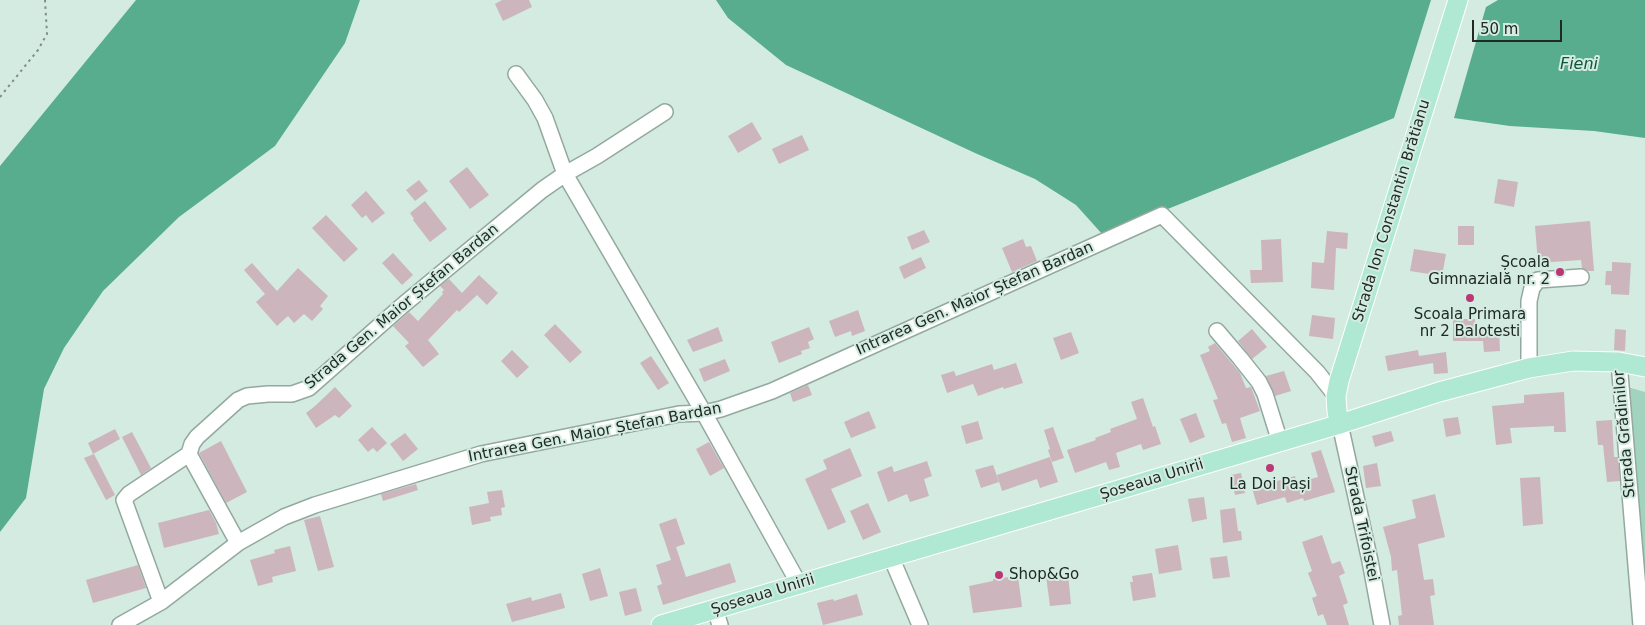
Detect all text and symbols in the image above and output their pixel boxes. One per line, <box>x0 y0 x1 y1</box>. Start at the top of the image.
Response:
scale bar <box>1475 10 1565 42</box>
text: 50 m <box>1480 20 1518 38</box>
water label: Fieni <box>1560 55 1598 75</box>
street label: Strada Ion Constantin Brătianu <box>1349 97 1435 325</box>
street label: Strada Gen. Maior Ștefan Bardan <box>301 221 503 393</box>
street label: Intrarea Gen. Maior Ștefan Bardan <box>854 238 1096 360</box>
place label: Școala Gimnazială nr. 2 <box>1428 254 1550 289</box>
marker: Școala Gimnazială nr. 2 <box>1554 266 1566 278</box>
marker: Scoala Primara nr 2 Balotesti <box>1464 292 1476 304</box>
place label: Scoala Primara nr 2 Balotesti <box>1414 306 1526 341</box>
street label: Strada Grădinilor <box>1610 369 1640 499</box>
street label: Intrarea Gen. Maior Ștefan Bardan <box>467 400 723 466</box>
street label: Șoseaua Unirii <box>1098 456 1206 504</box>
marker: La Doi Pași <box>1264 462 1276 474</box>
street label: Strada Trifoistei <box>1340 465 1382 583</box>
place label: La Doi Pași <box>1229 476 1311 494</box>
place label: Shop&Go <box>1009 566 1079 584</box>
marker: Shop&Go <box>993 569 1005 581</box>
street label: Șoseaua Unirii <box>709 571 817 619</box>

